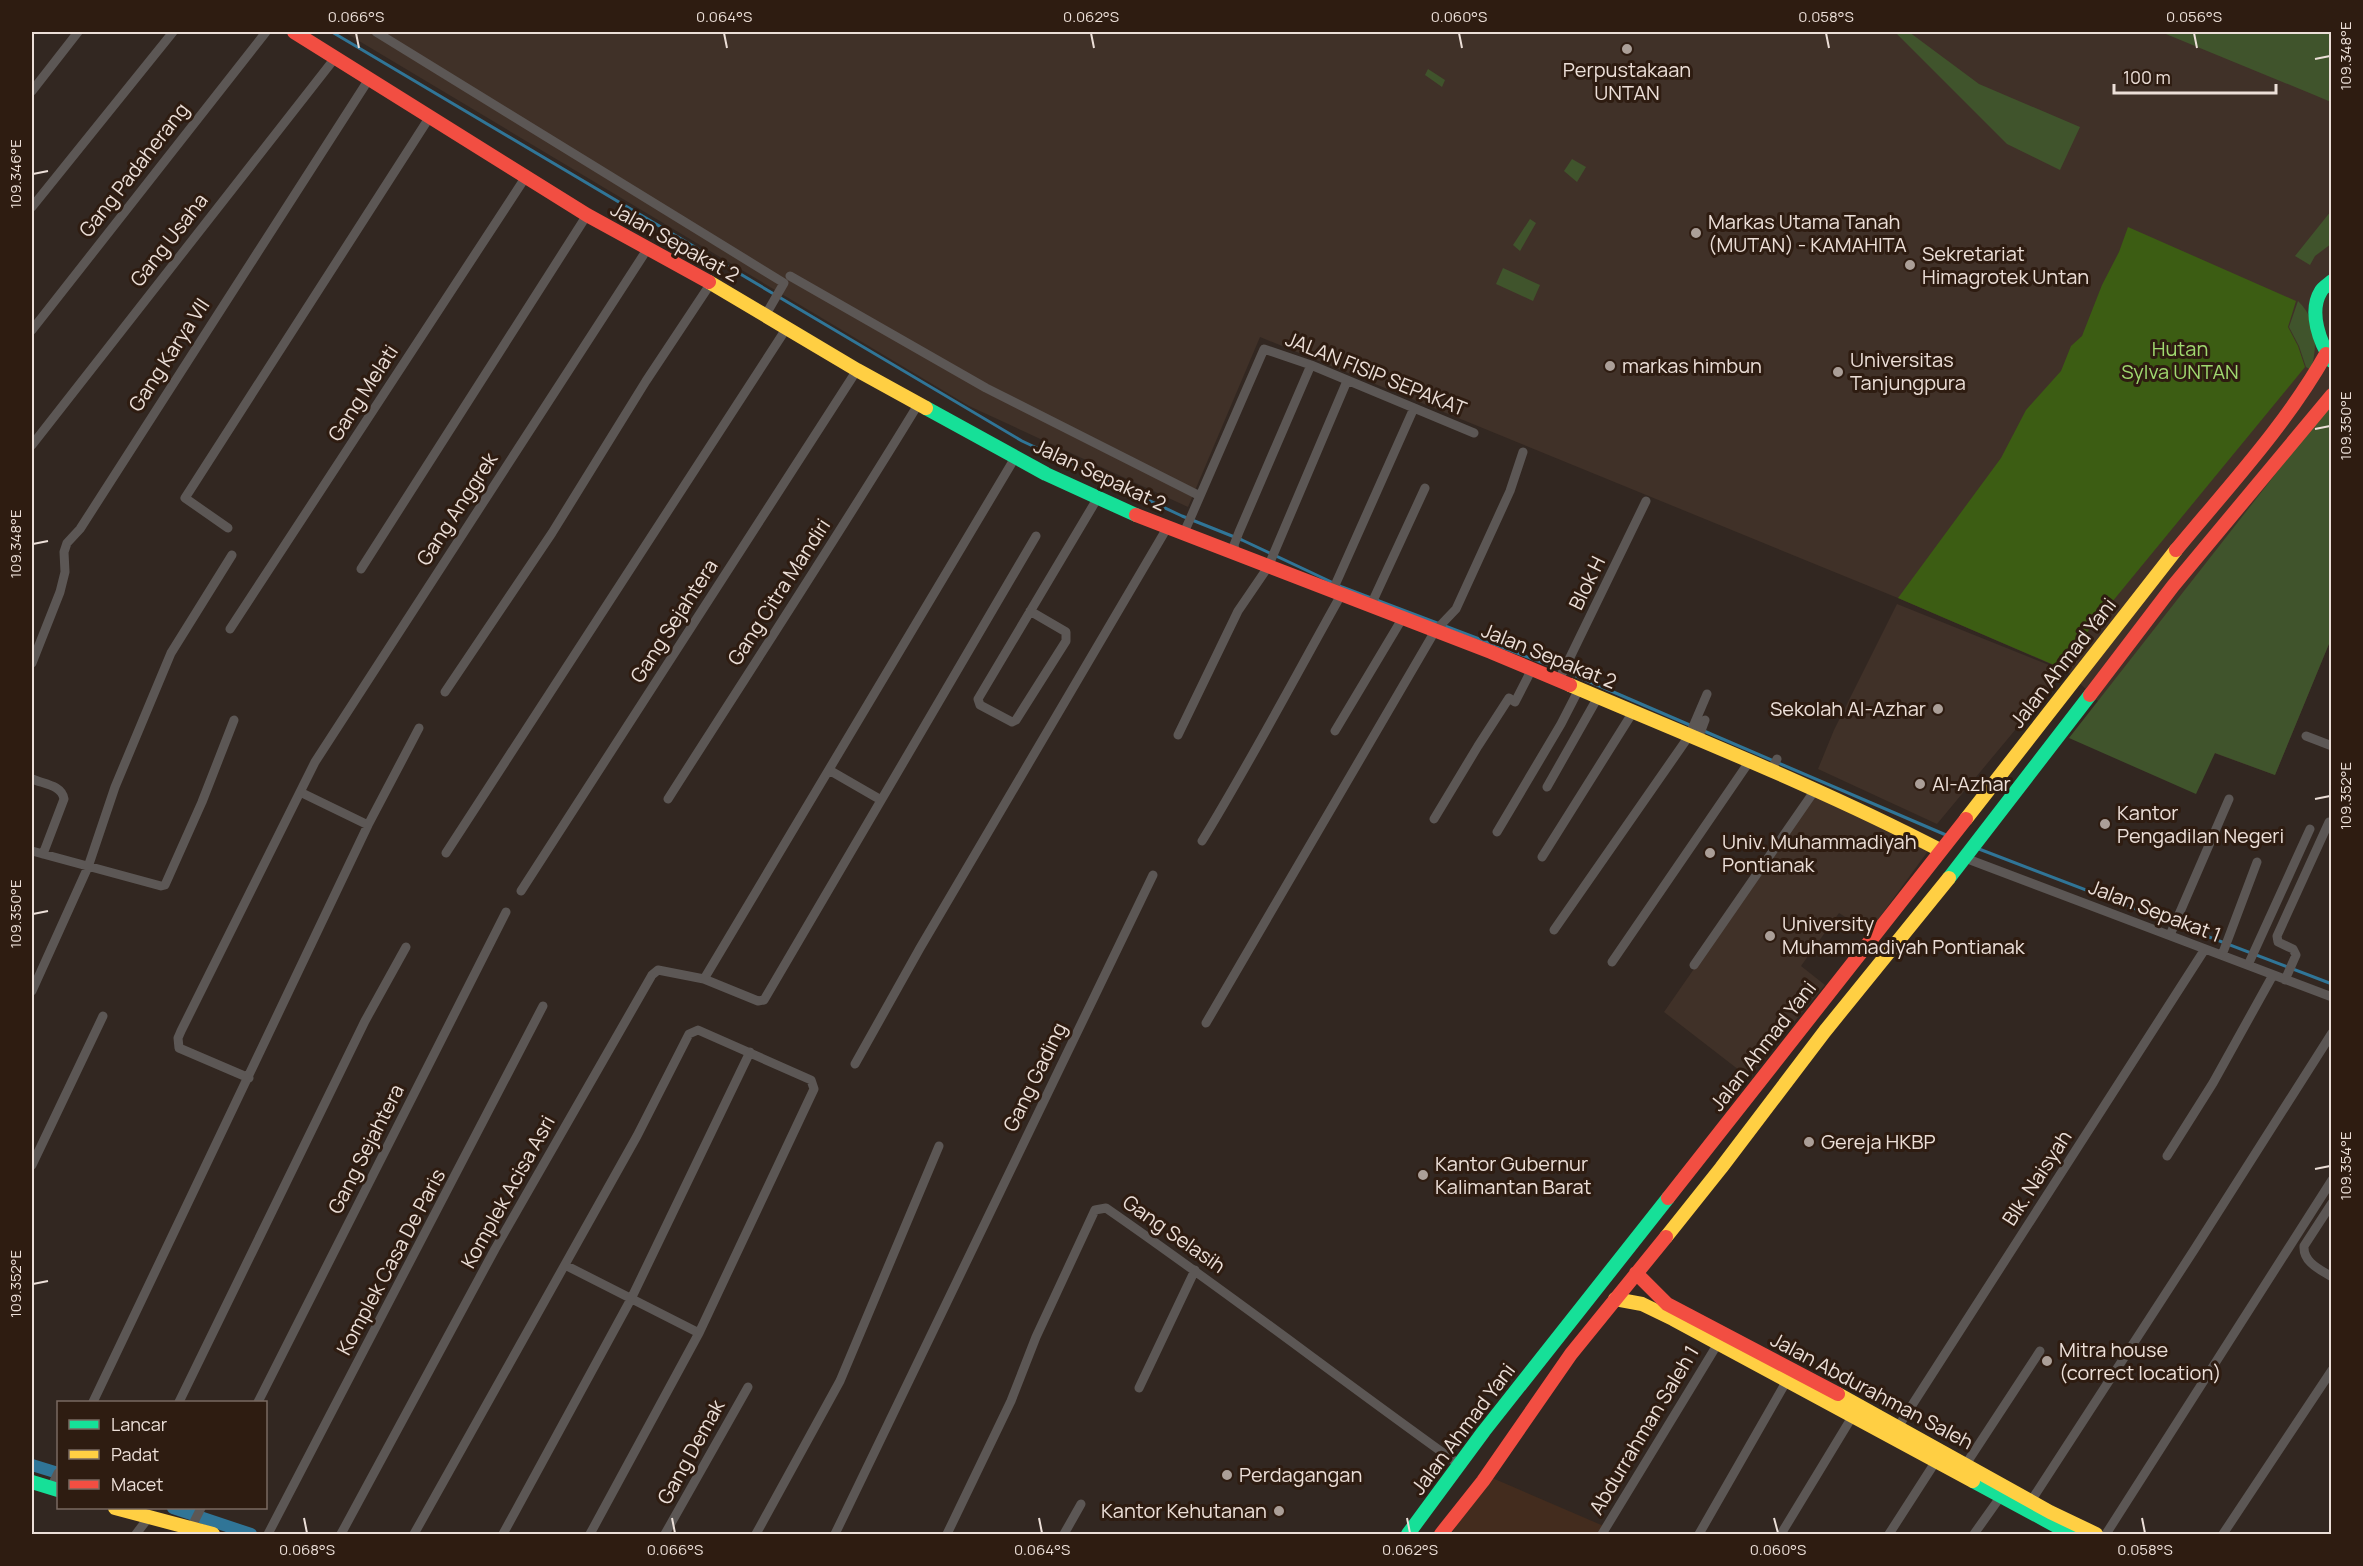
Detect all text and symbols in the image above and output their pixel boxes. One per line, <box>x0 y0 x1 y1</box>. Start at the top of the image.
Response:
text: 0.066°S <box>328 6 384 27</box>
text: 0.064°S <box>696 6 752 27</box>
text: 0.062°S <box>1063 6 1119 27</box>
text: 0.060°S <box>1431 6 1487 27</box>
text: 0.058°S <box>1798 6 1854 27</box>
text: 0.056°S <box>2166 6 2222 27</box>
text: 109.348°E <box>2335 22 2356 90</box>
marker: Perpustakaan UNTAN <box>1620 42 1634 56</box>
place label: Perpustakaan UNTAN <box>1563 56 1691 106</box>
scale bar <box>2114 57 2276 95</box>
text: 100 m <box>2123 65 2171 89</box>
street label: Gang Padaherang <box>73 97 195 243</box>
text: 109.346°E <box>5 139 26 209</box>
street label: Gang Usaha <box>124 187 214 292</box>
street label: Jalan Sepakat 2 <box>606 195 744 288</box>
place label: Markas Utama Tanah (MUTAN) - KAMAHITA <box>1708 208 1907 258</box>
marker: Markas Utama Tanah (MUTAN) - KAMAHITA <box>1689 226 1703 240</box>
place label: Sekretariat Himagrotek Untan <box>1922 240 2089 290</box>
marker: Sekretariat Himagrotek Untan <box>1903 258 1917 272</box>
street label: Gang Karya VII <box>122 293 215 416</box>
street label: JALAN FISIP SEPAKAT <box>1282 325 1471 422</box>
park label: Hutan Sylva UNTAN <box>2121 335 2239 385</box>
street label: Gang Melati <box>321 339 404 446</box>
place label: Universitas Tanjungpura <box>1850 346 1966 396</box>
place label: markas himbun <box>1622 352 1762 379</box>
marker: markas himbun <box>1603 359 1617 373</box>
marker: Universitas Tanjungpura <box>1831 365 1845 379</box>
text: 109.350°E <box>2335 391 2356 461</box>
street label: Jalan Sepakat 2 <box>1030 432 1171 517</box>
street label: Gang Anggrek <box>410 446 504 571</box>
text: 109.348°E <box>5 510 26 578</box>
street label: Gang Citra Mandiri <box>721 513 836 670</box>
street label: Blok H <box>1562 552 1611 614</box>
street label: Gang Sejahtera <box>624 554 724 688</box>
street label: Jalan Ahmad Yani <box>2003 592 2122 733</box>
street label: Jalan Sepakat 2 <box>1478 616 1621 695</box>
place label: Sekolah Al-Azhar <box>1770 695 1926 722</box>
marker: Sekolah Al-Azhar <box>1931 702 1945 716</box>
text: 109.352°E <box>2335 762 2356 830</box>
place label: Al-Azhar <box>1932 770 2011 797</box>
marker: Al-Azhar <box>1913 777 1927 791</box>
place label: Kantor Pengadilan Negeri <box>2117 799 2284 849</box>
marker: Kantor Pengadilan Negeri <box>2098 817 2112 831</box>
place label: Univ. Muhammadiyah Pontianak <box>1722 828 1917 878</box>
marker: Univ. Muhammadiyah Pontianak <box>1703 846 1717 860</box>
street label: Jalan Sepakat 1 <box>2085 873 2225 948</box>
text: 109.350°E <box>5 879 26 949</box>
place label: University Muhammadiyah Pontianak <box>1782 910 2026 960</box>
marker: University Muhammadiyah Pontianak <box>1763 929 1777 943</box>
street label: Jalan Ahmad Yani <box>1703 975 1822 1116</box>
street label: Gang Gading <box>996 1018 1073 1136</box>
street label: Gang Sejahtera <box>321 1079 410 1218</box>
street label: Komplek Acisa Asri <box>454 1111 561 1273</box>
street label: Blk. Naisyah <box>1996 1125 2077 1231</box>
place label: Gereja HKBP <box>1821 1128 1936 1155</box>
text: 109.354°E <box>2335 1132 2356 1200</box>
marker: Gereja HKBP <box>1802 1135 1816 1149</box>
place label: Kantor Gubernur Kalimantan Barat <box>1435 1150 1592 1200</box>
street label: Komplek Casa De Paris <box>330 1164 451 1360</box>
marker: Kantor Gubernur Kalimantan Barat <box>1416 1168 1430 1182</box>
street label: Gang Selasih <box>1117 1188 1231 1279</box>
text: 109.352°E <box>5 1250 26 1318</box>
street label: Jalan Abdurahman Saleh <box>1766 1326 1978 1455</box>
place label: Mitra house (correct location) <box>2059 1336 2221 1386</box>
street label: Abdurrahman Saleh 1 <box>1582 1340 1705 1519</box>
marker: Mitra house (correct location) <box>2040 1354 2054 1368</box>
street label: Jalan Ahmad Yani <box>1404 1358 1521 1500</box>
street label: Gang Demak <box>651 1394 731 1509</box>
legend <box>57 1401 267 1509</box>
text: Lancar <box>111 1412 168 1436</box>
text: Padat <box>111 1442 159 1466</box>
place label: Perdagangan <box>1239 1461 1362 1488</box>
marker: Perdagangan <box>1220 1468 1234 1482</box>
text: Macet <box>111 1472 164 1496</box>
place label: Kantor Kehutanan <box>1101 1497 1267 1524</box>
marker: Kantor Kehutanan <box>1272 1504 1286 1518</box>
text: 0.068°S <box>279 1539 335 1560</box>
text: 0.066°S <box>647 1539 703 1560</box>
text: 0.064°S <box>1014 1539 1070 1560</box>
text: 0.062°S <box>1382 1539 1438 1560</box>
text: 0.060°S <box>1750 1539 1806 1560</box>
text: 0.058°S <box>2117 1539 2173 1560</box>

